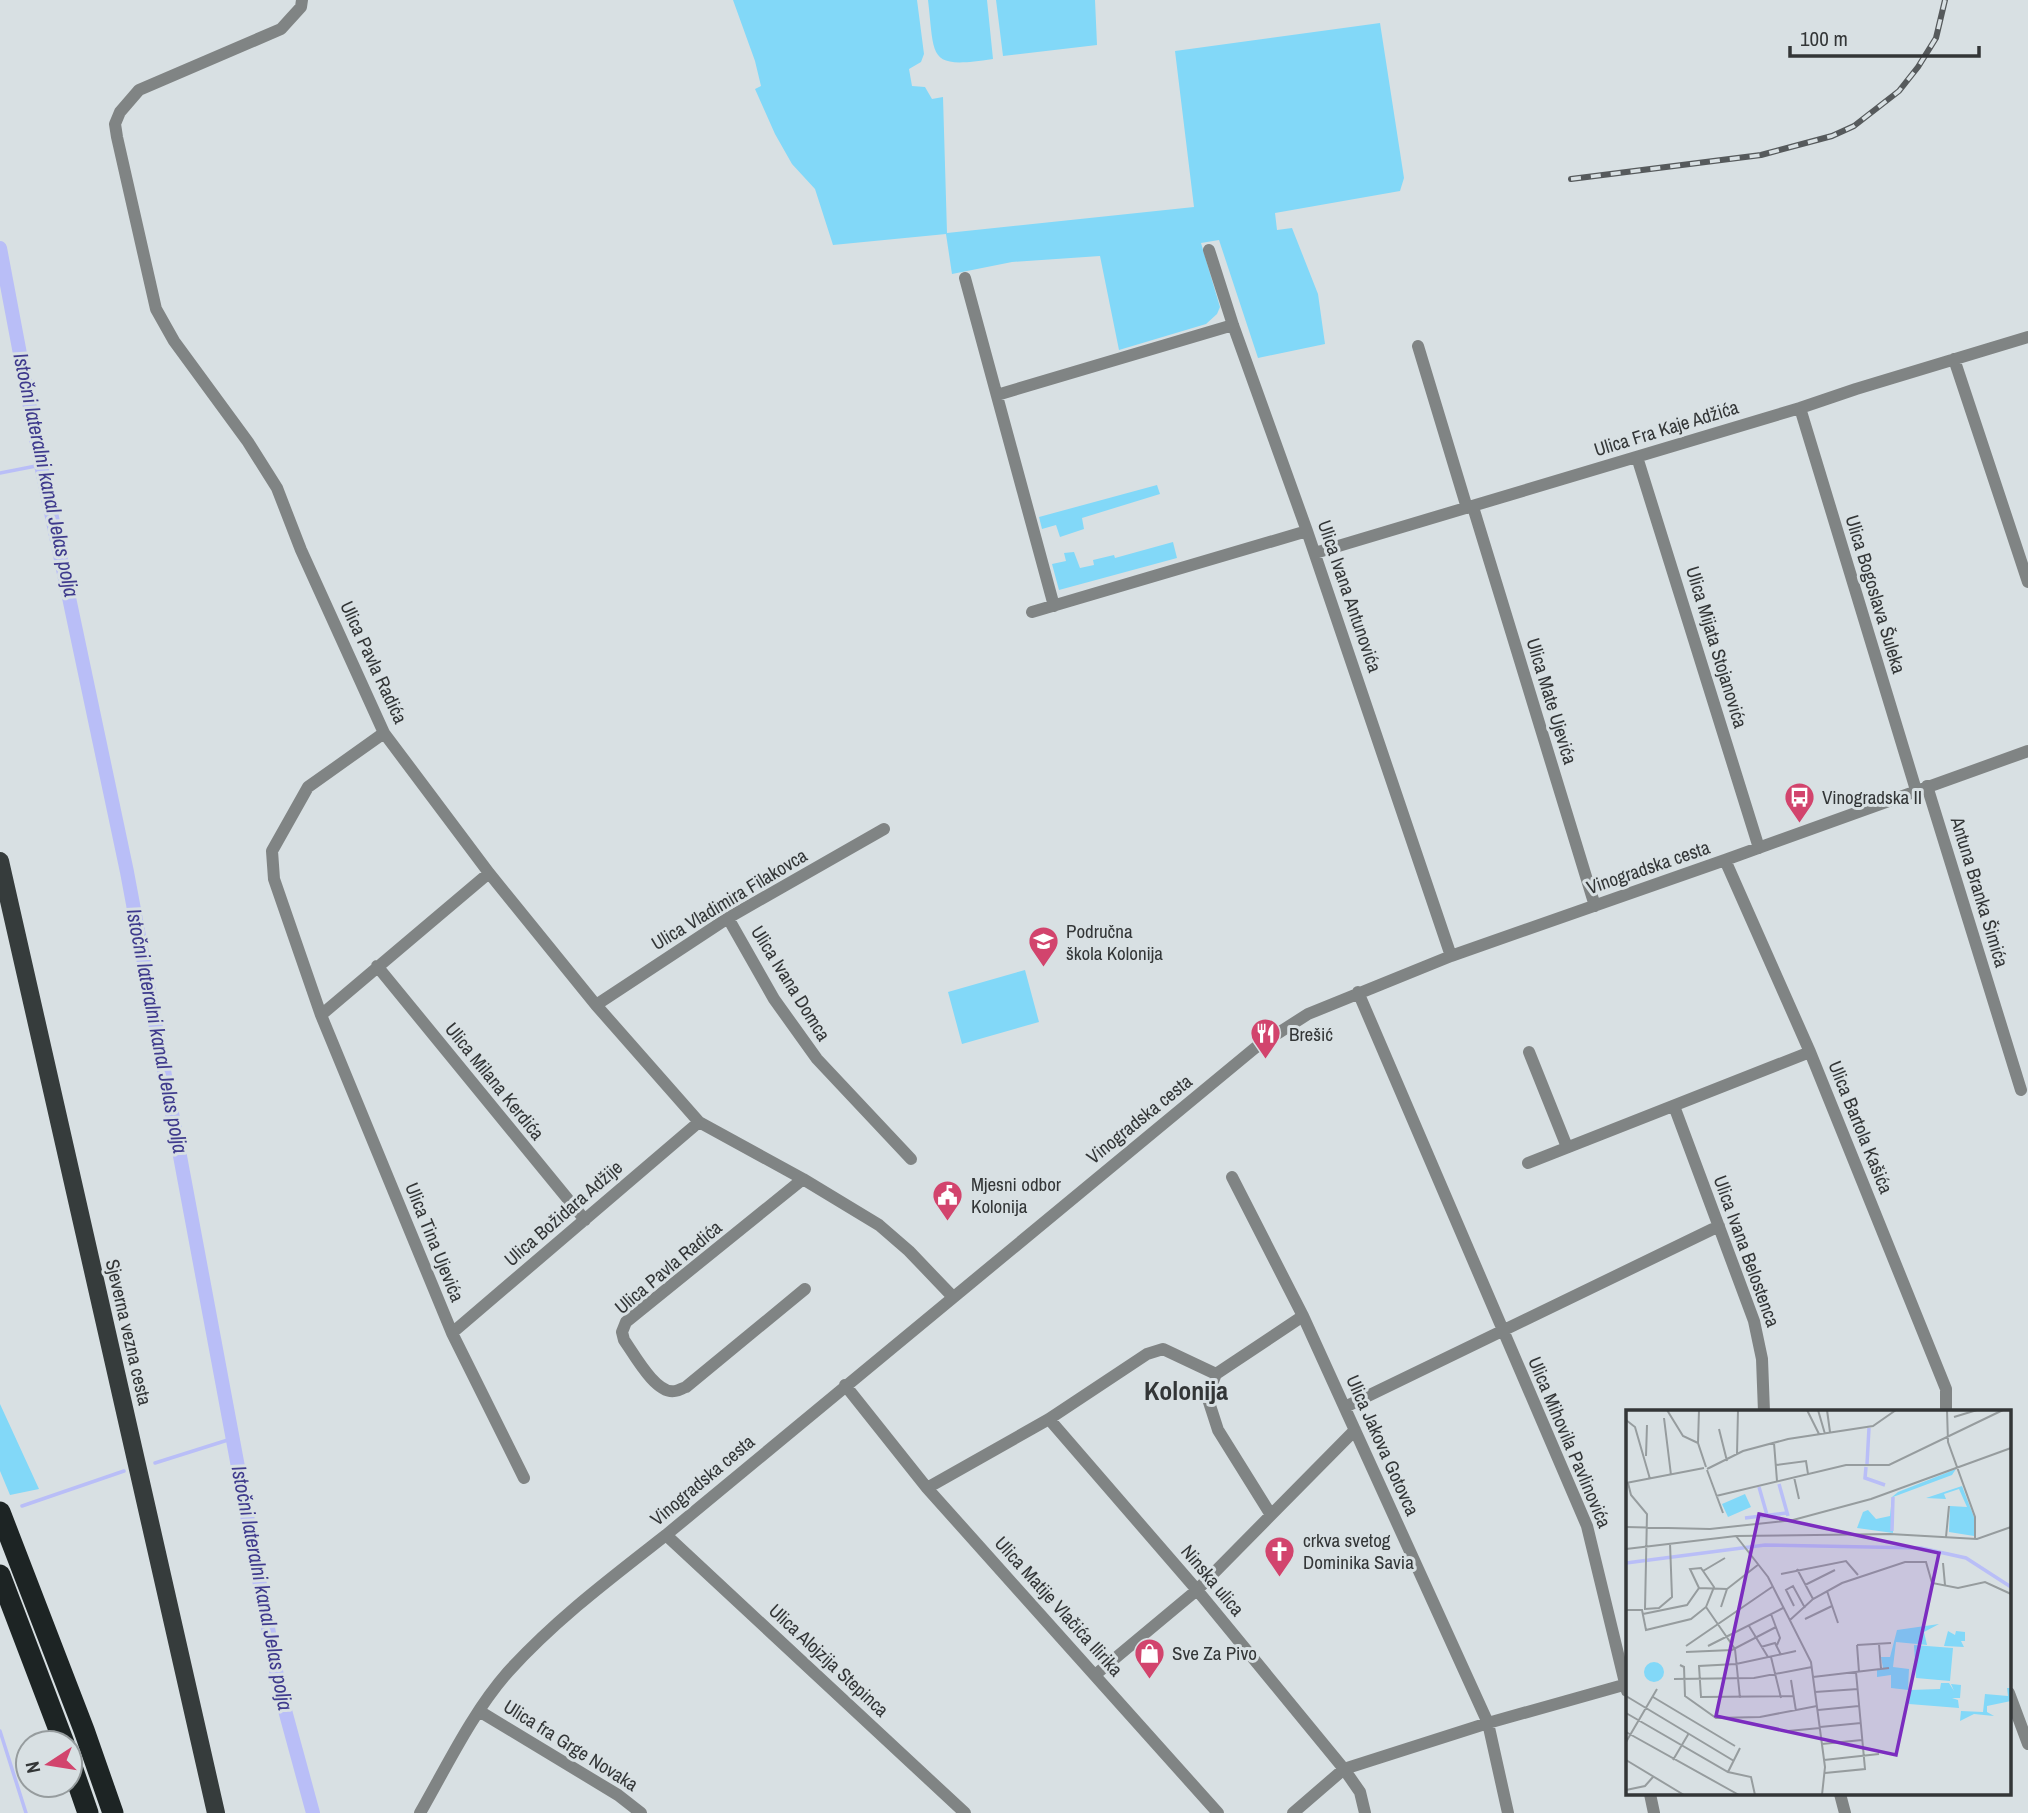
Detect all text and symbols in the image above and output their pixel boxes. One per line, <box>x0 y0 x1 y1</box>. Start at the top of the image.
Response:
scale bar <box>1790 14 1979 58</box>
text: 100 m <box>1800 24 1848 53</box>
water label: Istočni lateralni kanal Jelas polja <box>6 350 87 600</box>
street label: Ulica Fra Kaje Adžića <box>1591 394 1742 462</box>
street label: Ulica Bogoslava Šuleka <box>1840 512 1913 677</box>
street label: Ulica Ivana Antunovića <box>1312 516 1388 676</box>
street label: Ulica Mijata Stojanovića <box>1680 563 1754 731</box>
street label: Ulica Pavla Radića <box>334 596 414 728</box>
street label: Ulica Mate Ujevića <box>1520 635 1584 768</box>
bus stop icon: Vinogradska II <box>1782 780 1816 824</box>
place label: Vinogradska II <box>1822 784 1922 810</box>
street label: Antuna Branka Šimića <box>1944 813 2015 971</box>
street label: Vinogradska cesta <box>1583 834 1713 900</box>
street label: Ulica Vladimira Filakovca <box>646 842 812 956</box>
water label: Istočni lateralni kanal Jelas polja <box>120 906 195 1156</box>
place label: Područna škola Kolonija <box>1066 918 1163 966</box>
street label: Ulica Ivana Domca <box>745 920 837 1046</box>
school or university icon: Područna škola Kolonija <box>1026 925 1060 969</box>
street label: Ulica Milana Kerdića <box>439 1017 551 1146</box>
restaurant icon: Brešić <box>1249 1017 1283 1061</box>
place label: Brešić <box>1289 1021 1333 1047</box>
street label: Ulica Bartola Kašića <box>1823 1057 1900 1198</box>
street label: Vinogradska cesta <box>1081 1068 1197 1170</box>
street label: Ulica Božidara Adžije <box>498 1154 628 1272</box>
place label: Mjesni odbor Kolonija <box>971 1171 1062 1219</box>
street label: Ulica Ivana Belostenca <box>1708 1172 1787 1331</box>
street label: Ulica Tina Ujevića <box>399 1178 471 1306</box>
public building icon: Mjesni odbor Kolonija <box>931 1178 965 1222</box>
street label: Ulica Pavla Radića <box>609 1214 727 1320</box>
street label: Sjeverna vezna cesta <box>100 1257 158 1408</box>
street label: Ulica Mihovila Pavlinovića <box>1522 1352 1618 1532</box>
street label: Ulica Jakova Gotovca <box>1340 1370 1426 1520</box>
district label: Kolonija <box>1144 1373 1228 1408</box>
inset map <box>1626 1410 2010 1796</box>
street label: Vinogradska cesta <box>644 1428 760 1531</box>
water label: Istočni lateralni kanal Jelas polja <box>225 1463 300 1713</box>
place label: crkva svetog Dominika Savia <box>1303 1527 1414 1575</box>
street label: Ulica Matije Vlačića Ilirika <box>989 1530 1129 1682</box>
church icon: crkva svetog Dominika Savia <box>1263 1534 1297 1578</box>
street label: Ninska ulica <box>1175 1539 1251 1621</box>
street label: Ulica Alojzija Stepinca <box>763 1598 895 1723</box>
shop icon: Sve Za Pivo <box>1132 1636 1166 1680</box>
place label: Sve Za Pivo <box>1172 1640 1257 1666</box>
street label: Ulica fra Grge Novaka <box>499 1693 644 1797</box>
north arrow <box>14 1729 84 1799</box>
text: N <box>18 1759 46 1776</box>

